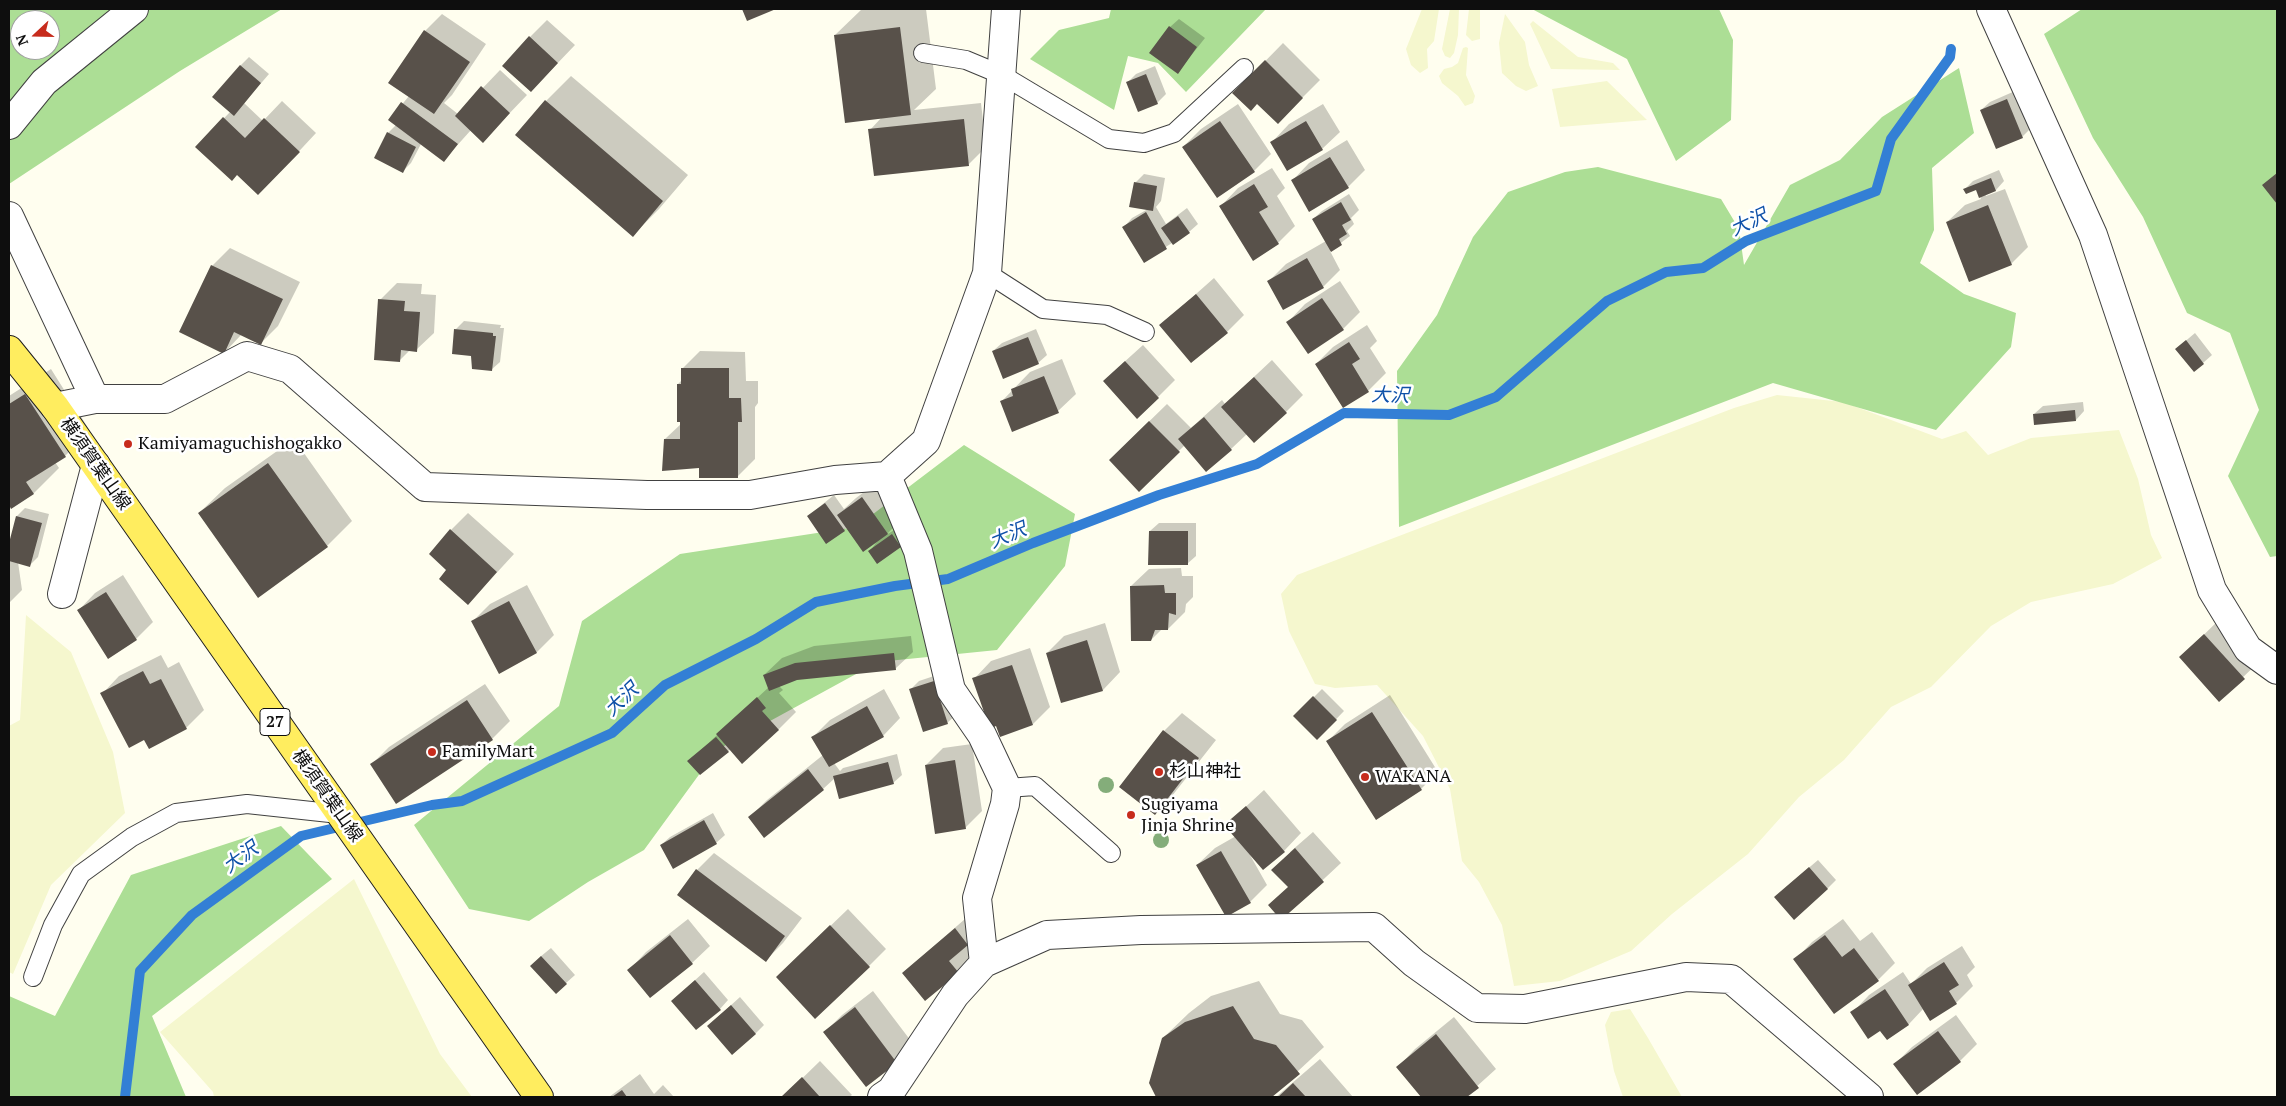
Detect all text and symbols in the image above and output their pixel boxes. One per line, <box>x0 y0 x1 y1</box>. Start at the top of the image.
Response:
north arrow <box>10 10 60 60</box>
text: N <box>11 32 32 49</box>
water label: 大沢 <box>1727 205 1771 241</box>
water label: 大沢 <box>1371 384 1409 408</box>
street label: 横須賀葉山線 <box>55 414 135 514</box>
place label: Kamiyamaguchishogakko <box>138 433 342 455</box>
marker: Kamiyamaguchishogakko <box>122 438 134 450</box>
water label: 大沢 <box>986 518 1030 554</box>
water label: 大沢 <box>600 679 644 721</box>
road number: 27 <box>260 709 290 736</box>
place label: FamilyMart <box>442 741 535 763</box>
street label: 横須賀葉山線 <box>287 746 367 846</box>
marker: FamilyMart <box>426 746 438 758</box>
place label: 杉山神社 <box>1169 761 1241 783</box>
marker: 杉山神社 <box>1153 766 1165 778</box>
place label: WAKANA <box>1375 766 1451 788</box>
marker: WAKANA <box>1359 771 1371 783</box>
place label: Sugiyama Jinja Shrine <box>1141 794 1234 836</box>
marker: Sugiyama Jinja Shrine <box>1125 809 1137 821</box>
water label: 大沢 <box>219 838 263 878</box>

